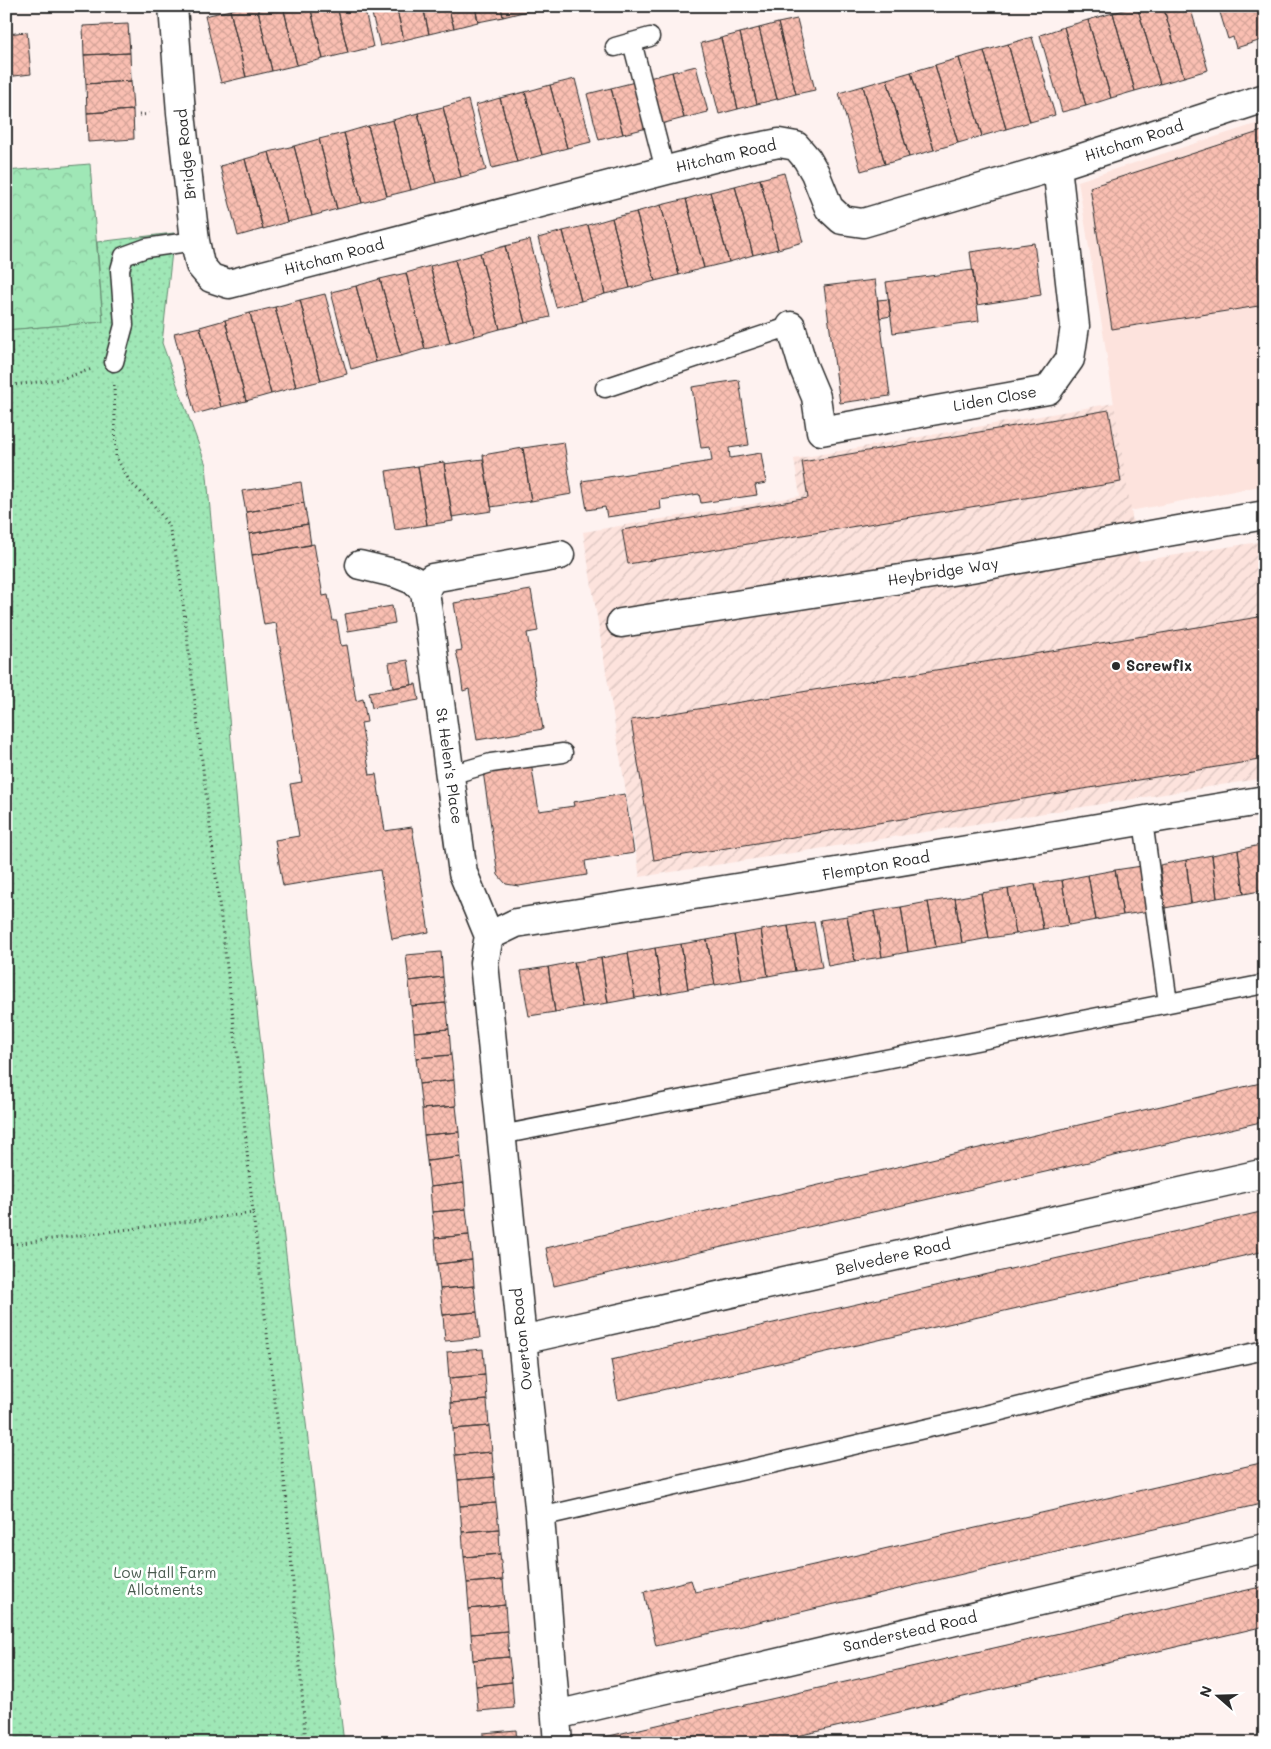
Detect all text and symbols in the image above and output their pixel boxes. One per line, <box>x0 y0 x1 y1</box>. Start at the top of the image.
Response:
street label: Bridge Road <box>170 108 200 200</box>
street label: Hitcham Road <box>1082 115 1186 165</box>
street label: Hitcham Road <box>674 134 778 176</box>
street label: Hitcham Road <box>282 233 386 279</box>
street label: Liden Close <box>952 381 1038 415</box>
street label: Heybridge Way <box>886 552 1000 590</box>
place label: Screwfix <box>1126 655 1192 675</box>
marker: Screwfix <box>1110 660 1122 672</box>
street label: St Helen's Place <box>432 707 468 825</box>
street label: Flempton Road <box>821 846 931 884</box>
street label: Belvedere Road <box>833 1233 952 1279</box>
street label: Overton Road <box>506 1287 536 1391</box>
park label: Low Hall Farm Allotments <box>114 1562 216 1599</box>
street label: Sanderstead Road <box>841 1606 979 1656</box>
north arrow <box>1194 1672 1244 1722</box>
text: N <box>1195 1683 1216 1700</box>

